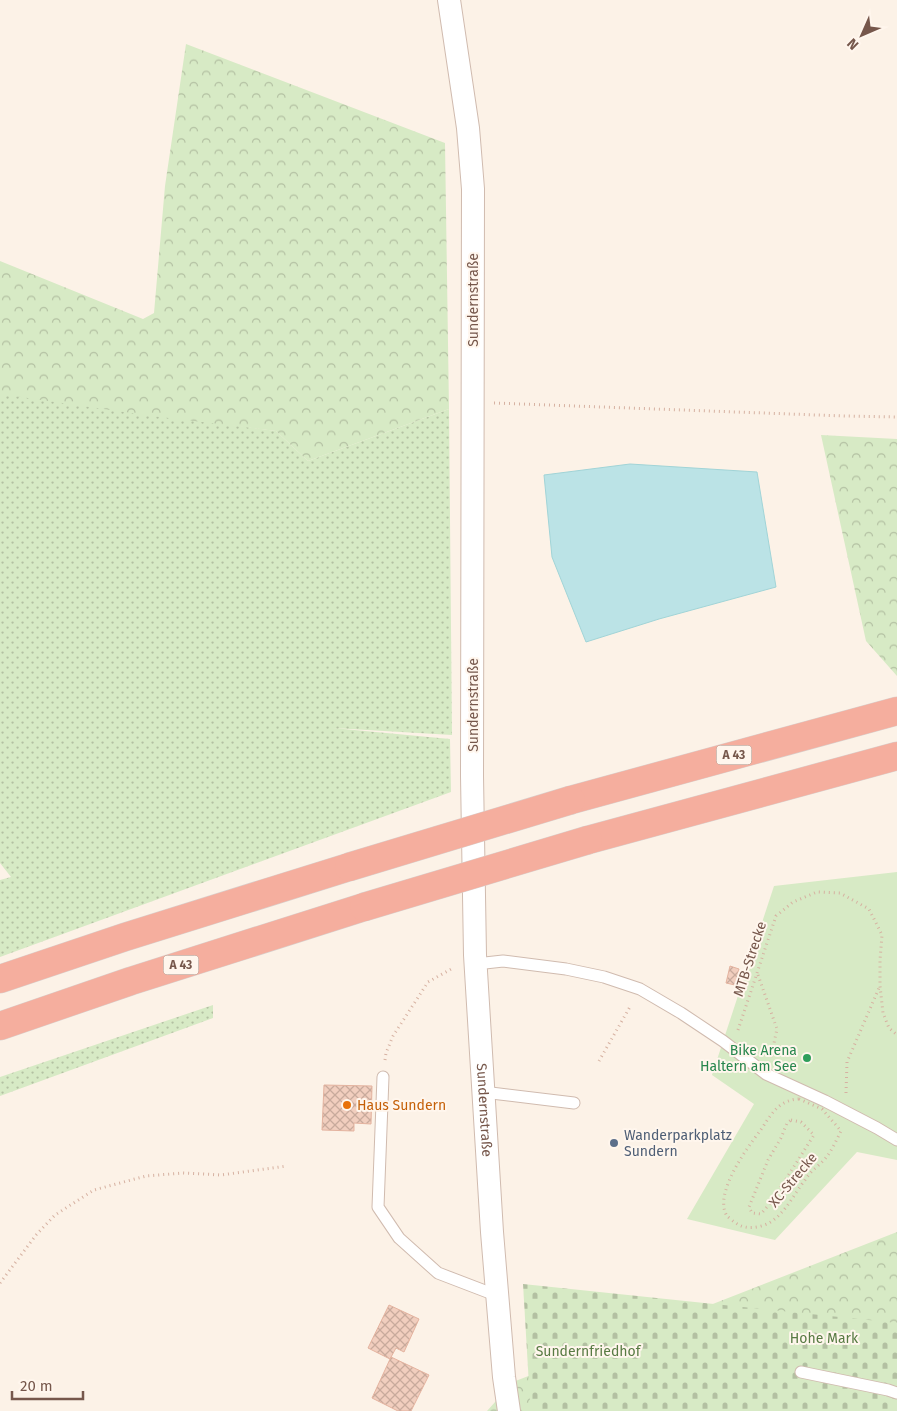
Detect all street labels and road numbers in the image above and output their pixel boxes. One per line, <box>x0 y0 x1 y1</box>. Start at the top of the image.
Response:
street label: Sundernstraße <box>465 253 482 347</box>
street label: Sundernstraße <box>465 658 482 752</box>
road number: A 43 <box>716 746 752 764</box>
street label: MTB-Strecke <box>730 919 770 999</box>
road number: A 43 <box>164 956 198 974</box>
street label: Sundernstraße <box>473 1063 496 1157</box>
street label: XC-Strecke <box>765 1149 821 1211</box>

